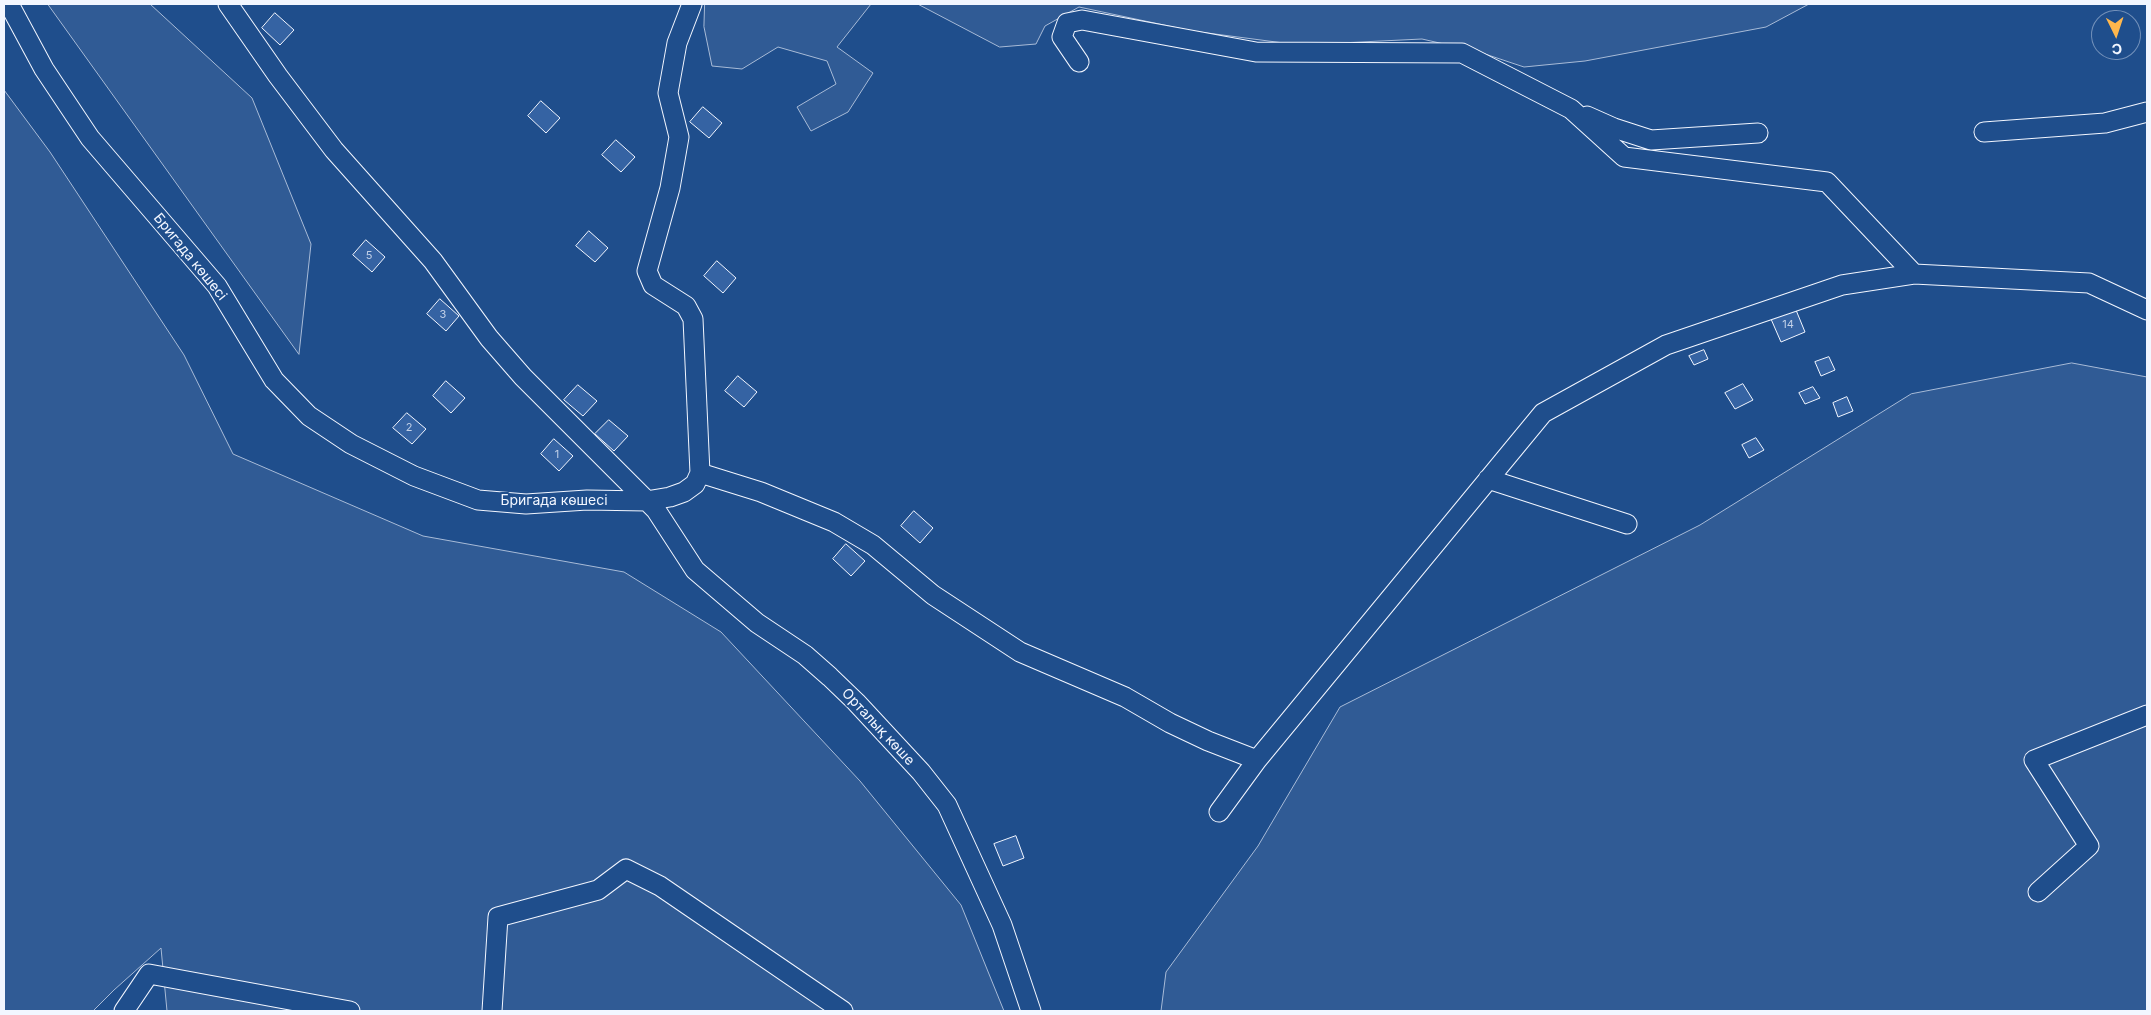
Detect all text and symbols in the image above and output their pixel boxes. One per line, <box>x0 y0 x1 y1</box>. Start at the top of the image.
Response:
north arrow <box>2091 10 2141 60</box>
text: С <box>2111 41 2123 58</box>
street label: Бригада көшесі <box>150 210 230 304</box>
house number: 5 <box>366 249 372 263</box>
house number: 3 <box>440 308 446 322</box>
house number: 14 <box>1782 318 1794 332</box>
house number: 2 <box>406 421 412 435</box>
house number: 1 <box>555 448 559 462</box>
street label: Бригада көшесі <box>500 493 608 509</box>
street label: Орталық көше <box>838 685 918 769</box>

